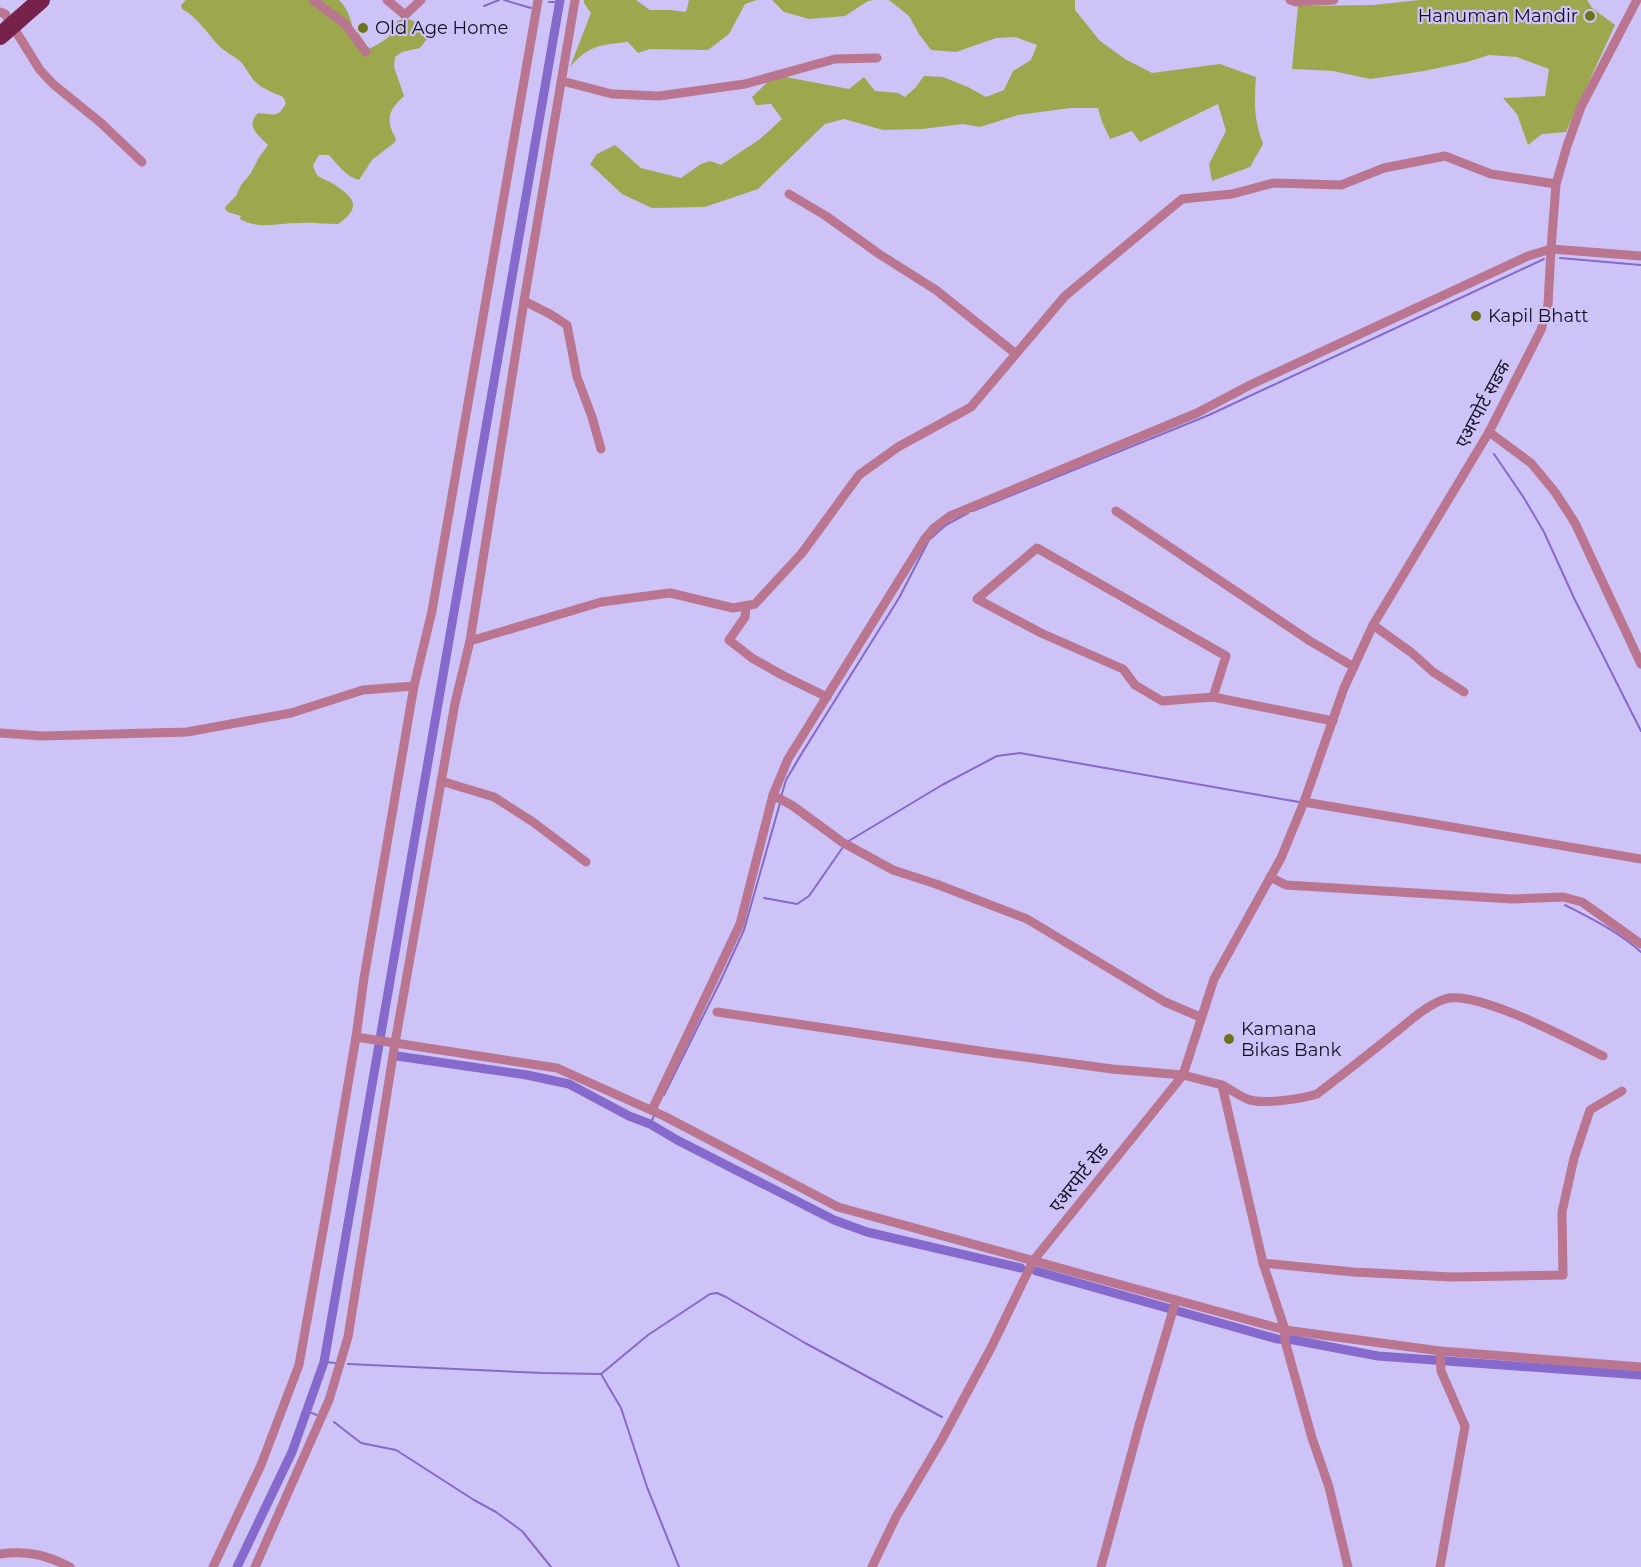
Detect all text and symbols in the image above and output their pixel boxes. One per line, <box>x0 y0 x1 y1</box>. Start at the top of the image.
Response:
place label: Hanuman Mandir <box>1418 5 1578 27</box>
marker: Hanuman Mandir <box>1583 9 1597 23</box>
place label: Old Age Home <box>375 17 509 39</box>
marker: Old Age Home <box>356 21 370 35</box>
place label: Kapil Bhatt <box>1488 305 1589 327</box>
marker: Kapil Bhatt <box>1469 309 1483 323</box>
street label: एअरपोर्ट सडक <box>1451 356 1516 451</box>
place label: Kamana Bikas Bank <box>1241 1018 1341 1061</box>
marker: Kamana Bikas Bank <box>1222 1032 1236 1046</box>
street label: एअरपोर्ट रोड <box>1045 1139 1113 1217</box>

